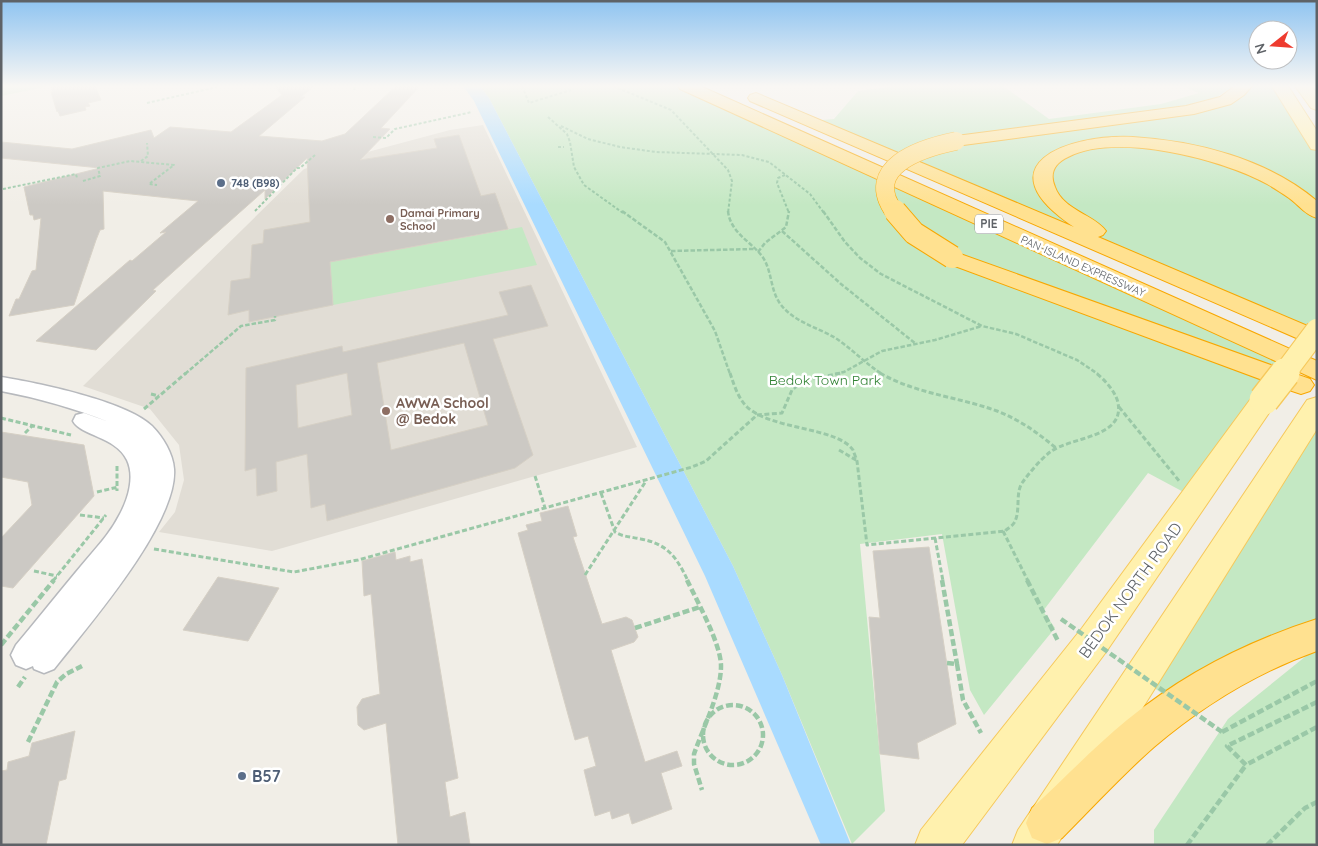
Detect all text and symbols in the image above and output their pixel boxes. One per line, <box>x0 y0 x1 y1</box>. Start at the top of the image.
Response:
north arrow <box>1248 20 1298 70</box>
text: N <box>1250 41 1271 56</box>
place label: 748 (B98) <box>231 176 280 190</box>
marker: 748 (B98) <box>215 177 227 189</box>
place label: Damai Primary School <box>400 206 480 233</box>
marker: Damai Primary School <box>384 213 396 225</box>
road number: PIE <box>975 214 1003 233</box>
street label: PAN-ISLAND EXPRESSWAY <box>1018 232 1148 300</box>
park label: Bedok Town Park <box>769 371 881 389</box>
place label: AWWA School @ Bedok <box>396 394 489 428</box>
marker: AWWA School @ Bedok <box>380 405 392 417</box>
street label: BEDOK NORTH ROAD <box>1074 518 1186 662</box>
place label: B57 <box>252 766 281 786</box>
marker: B57 <box>236 770 248 782</box>

